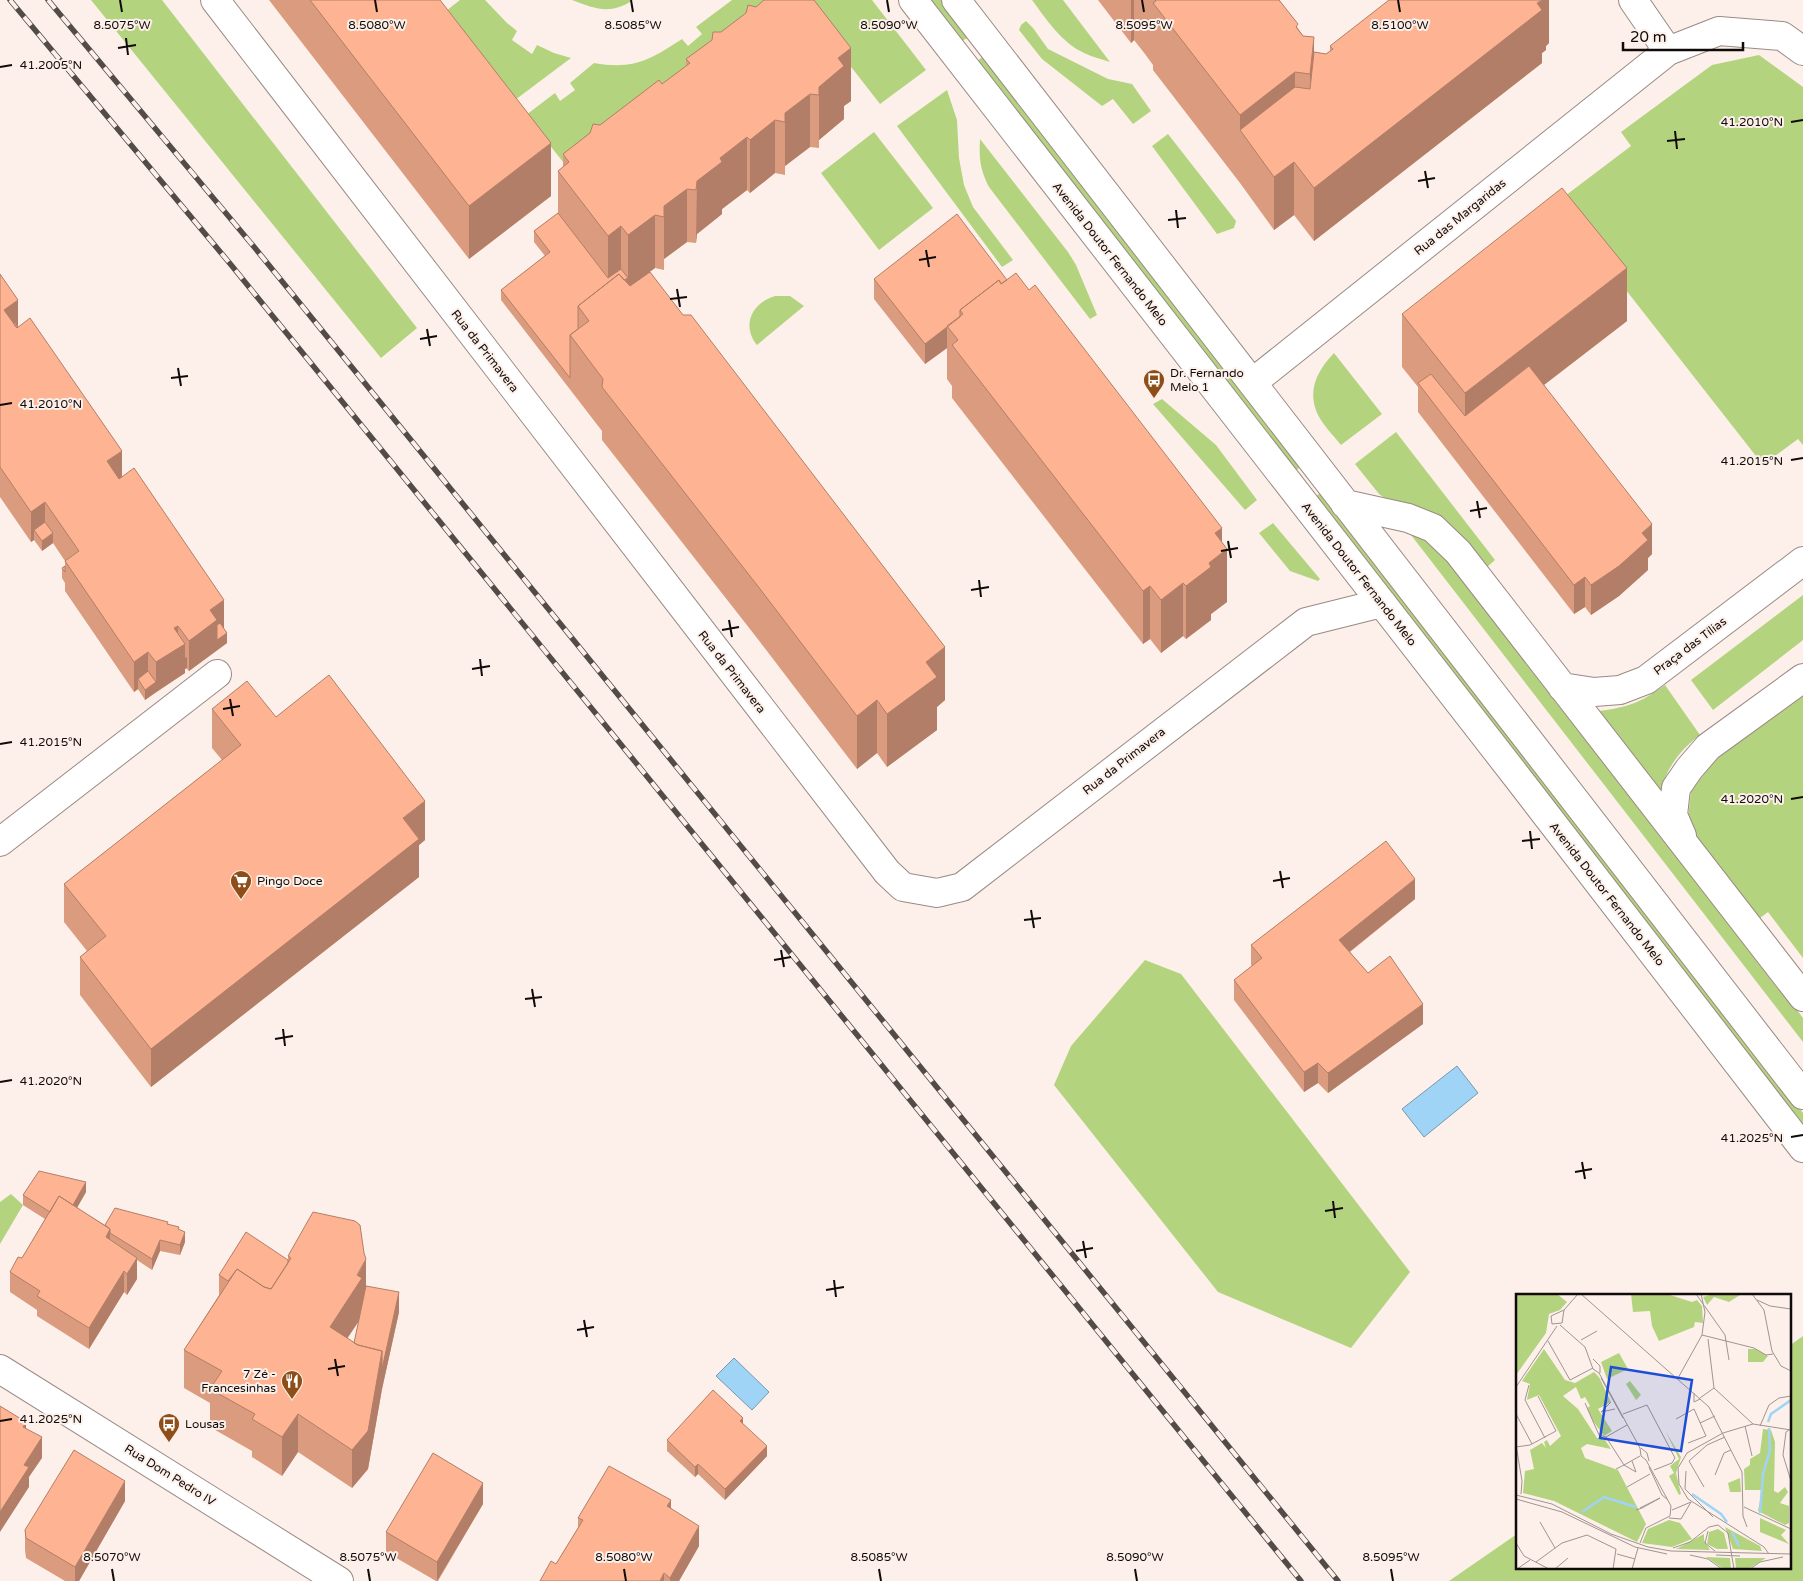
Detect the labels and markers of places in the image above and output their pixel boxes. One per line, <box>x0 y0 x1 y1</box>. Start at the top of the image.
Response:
place label: Dr. Fernando Melo 1 <box>1170 366 1244 394</box>
bus stop icon: Dr. Fernando Melo 1 <box>1142 368 1166 399</box>
supermarket icon: Pingo Doce <box>229 869 253 900</box>
place label: Pingo Doce <box>257 874 323 888</box>
place label: 7 Zé - Francesinhas <box>201 1367 276 1395</box>
restaurant icon: 7 Zé - Francesinhas <box>280 1369 304 1400</box>
bus stop icon: Lousas <box>157 1412 181 1443</box>
place label: Lousas <box>185 1417 225 1431</box>

